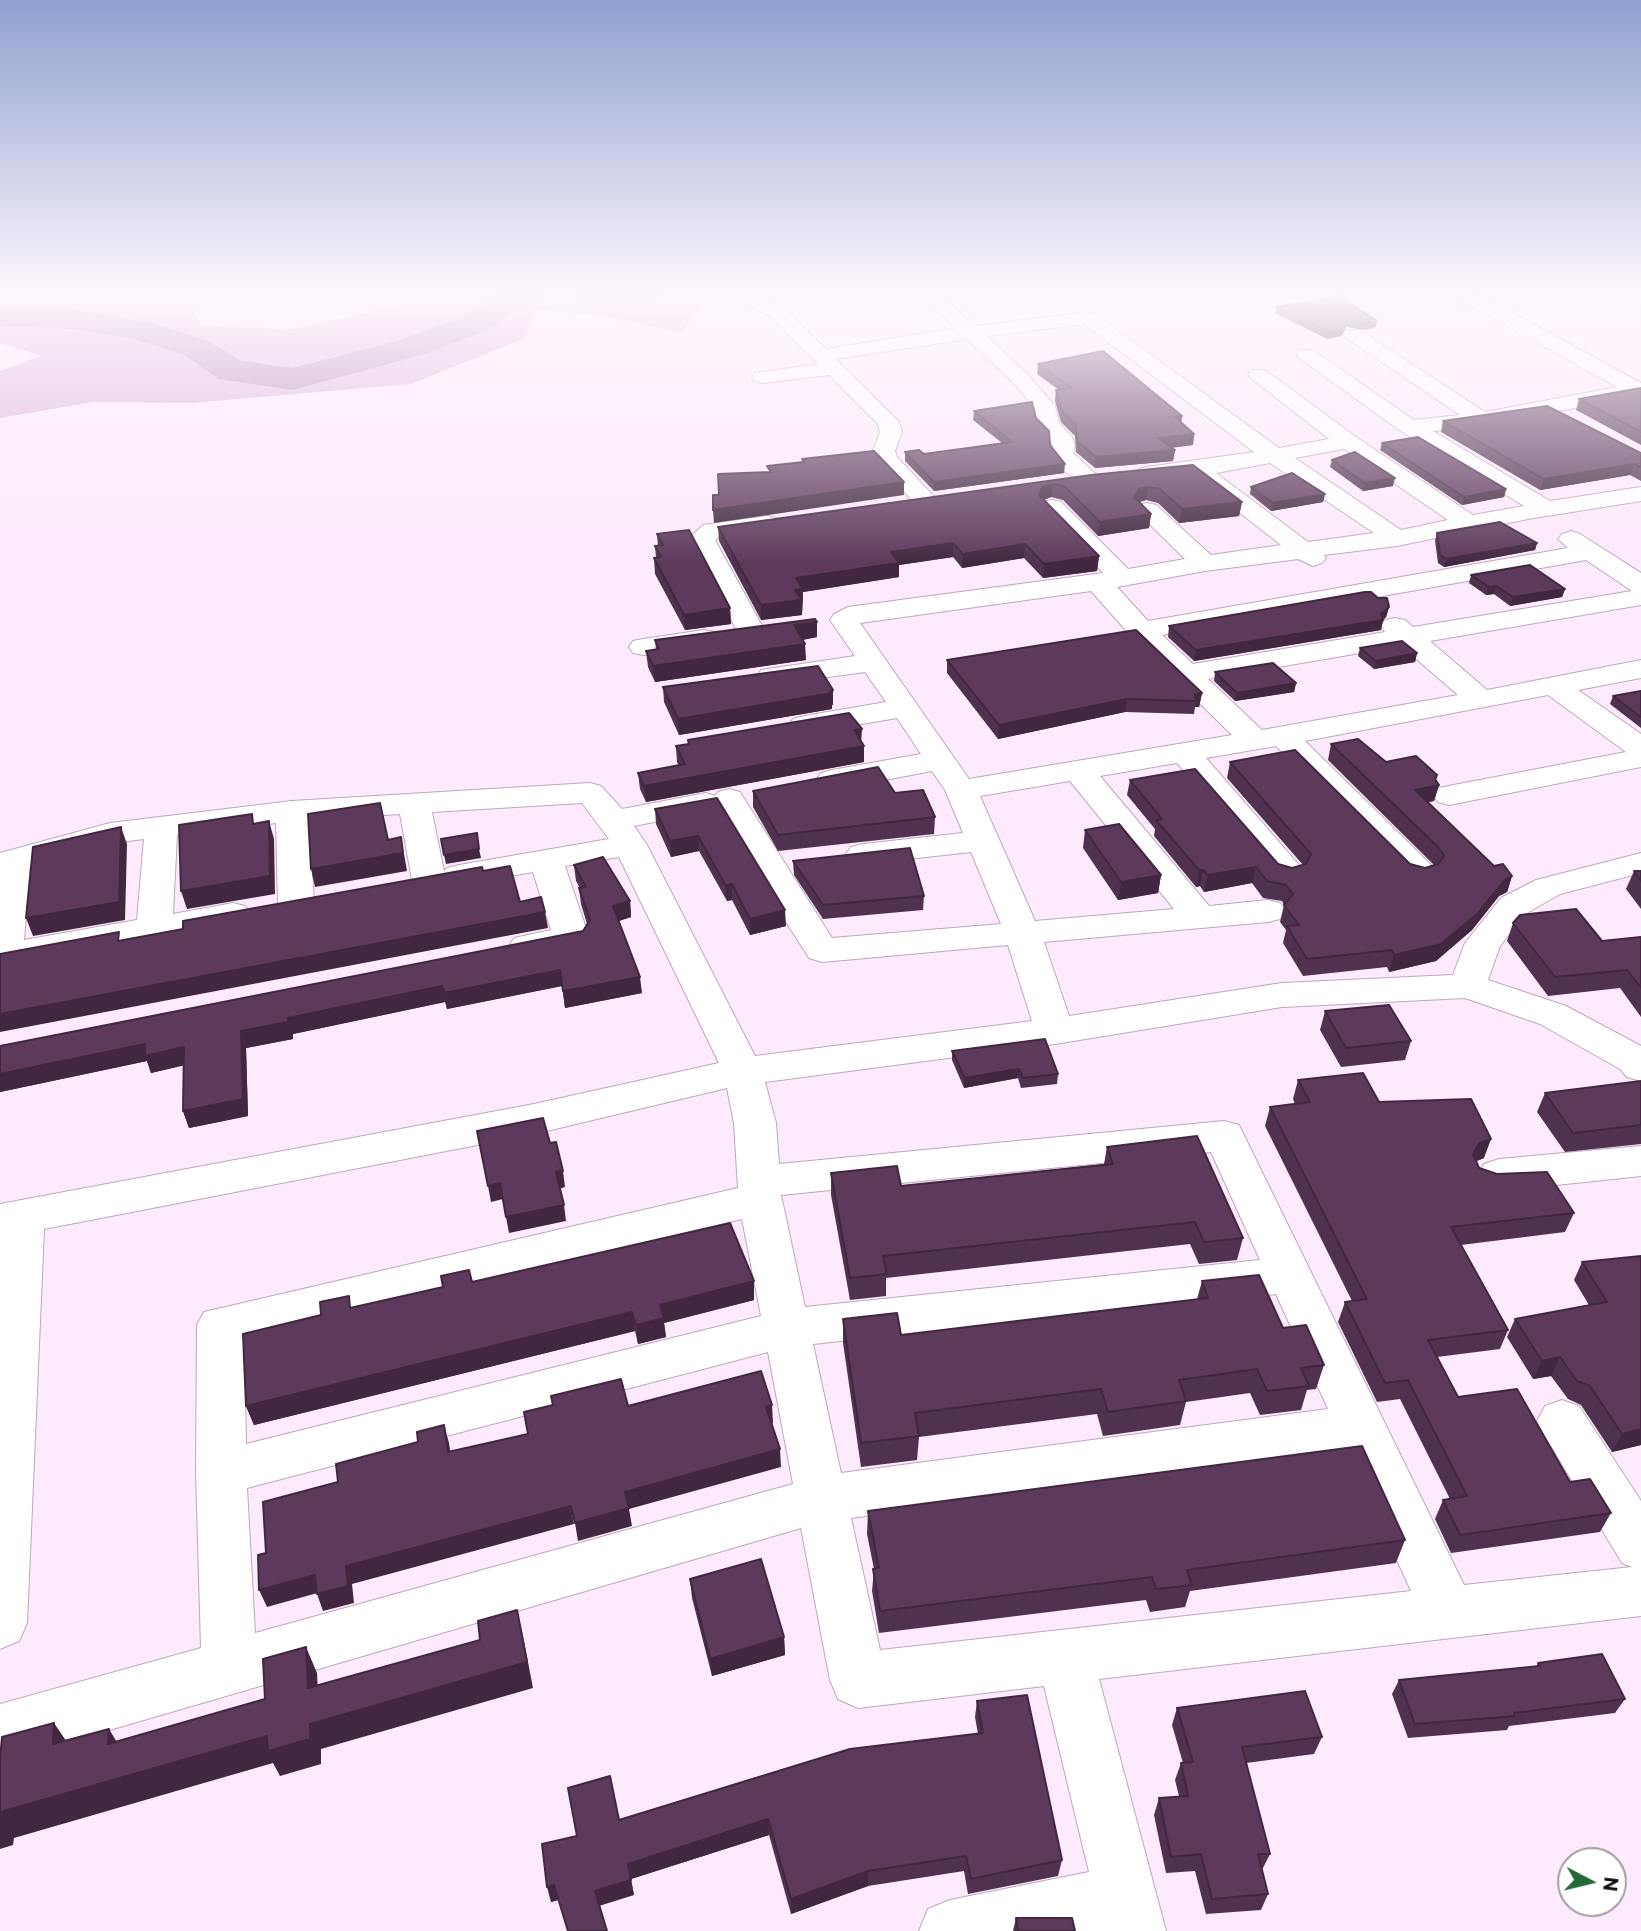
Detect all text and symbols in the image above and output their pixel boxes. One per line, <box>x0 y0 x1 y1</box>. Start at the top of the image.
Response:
north arrow <box>1557 1847 1627 1917</box>
text: N <box>1599 1876 1624 1893</box>

